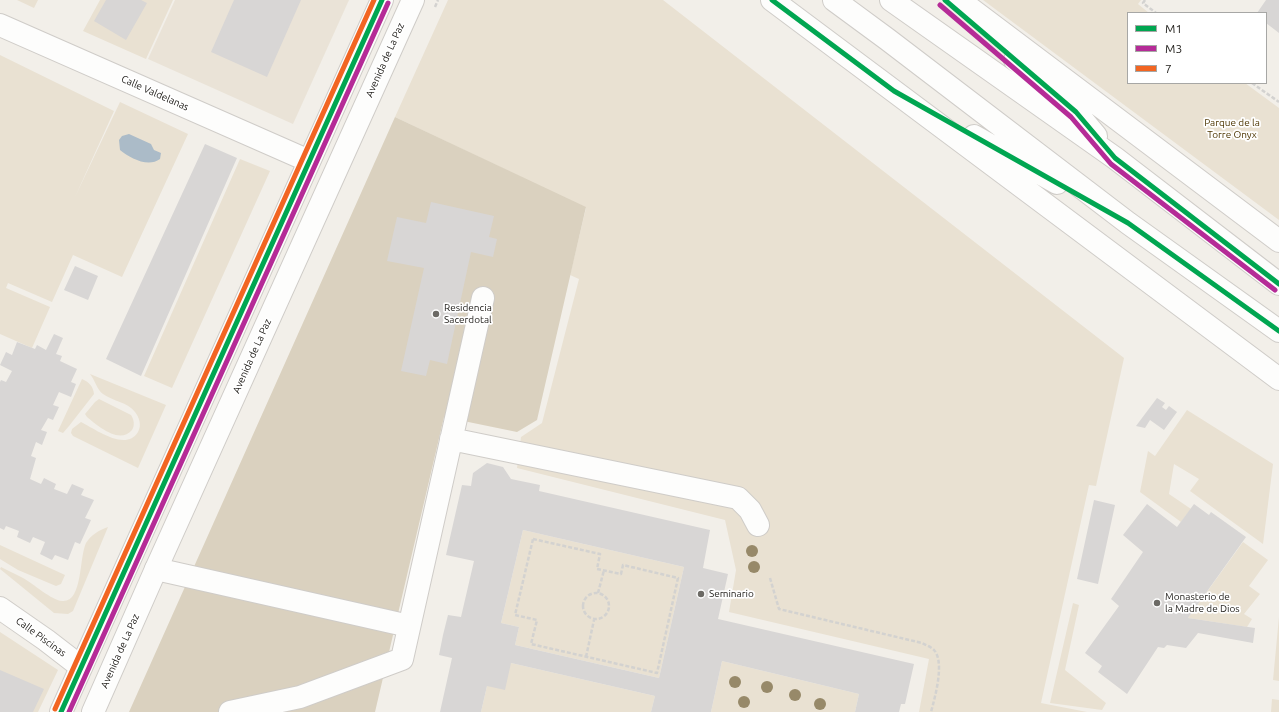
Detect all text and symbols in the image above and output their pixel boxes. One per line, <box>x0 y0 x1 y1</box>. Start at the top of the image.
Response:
legend <box>1127 12 1267 84</box>
street label: Avenida de La Paz <box>363 21 407 99</box>
text: M1 <box>1165 22 1182 35</box>
text: M3 <box>1165 42 1182 55</box>
text: 7 <box>1165 62 1172 75</box>
street label: Calle Valdelanas <box>119 73 191 113</box>
park label: Parque de la Torre Onyx <box>1204 117 1260 140</box>
place label: Residencia Sacerdotal <box>444 302 492 326</box>
marker: Residencia Sacerdotal <box>431 309 441 319</box>
street label: Avenida de La Paz <box>230 317 274 395</box>
place label: Seminario <box>709 588 754 600</box>
marker: Seminario <box>696 589 706 599</box>
place label: Monasterio de la Madre de Dios <box>1165 591 1240 614</box>
marker: Monasterio de la Madre de Dios <box>1152 598 1162 608</box>
street label: Avenida de La Paz <box>98 612 142 690</box>
street label: Calle Piscinas <box>13 615 69 659</box>

